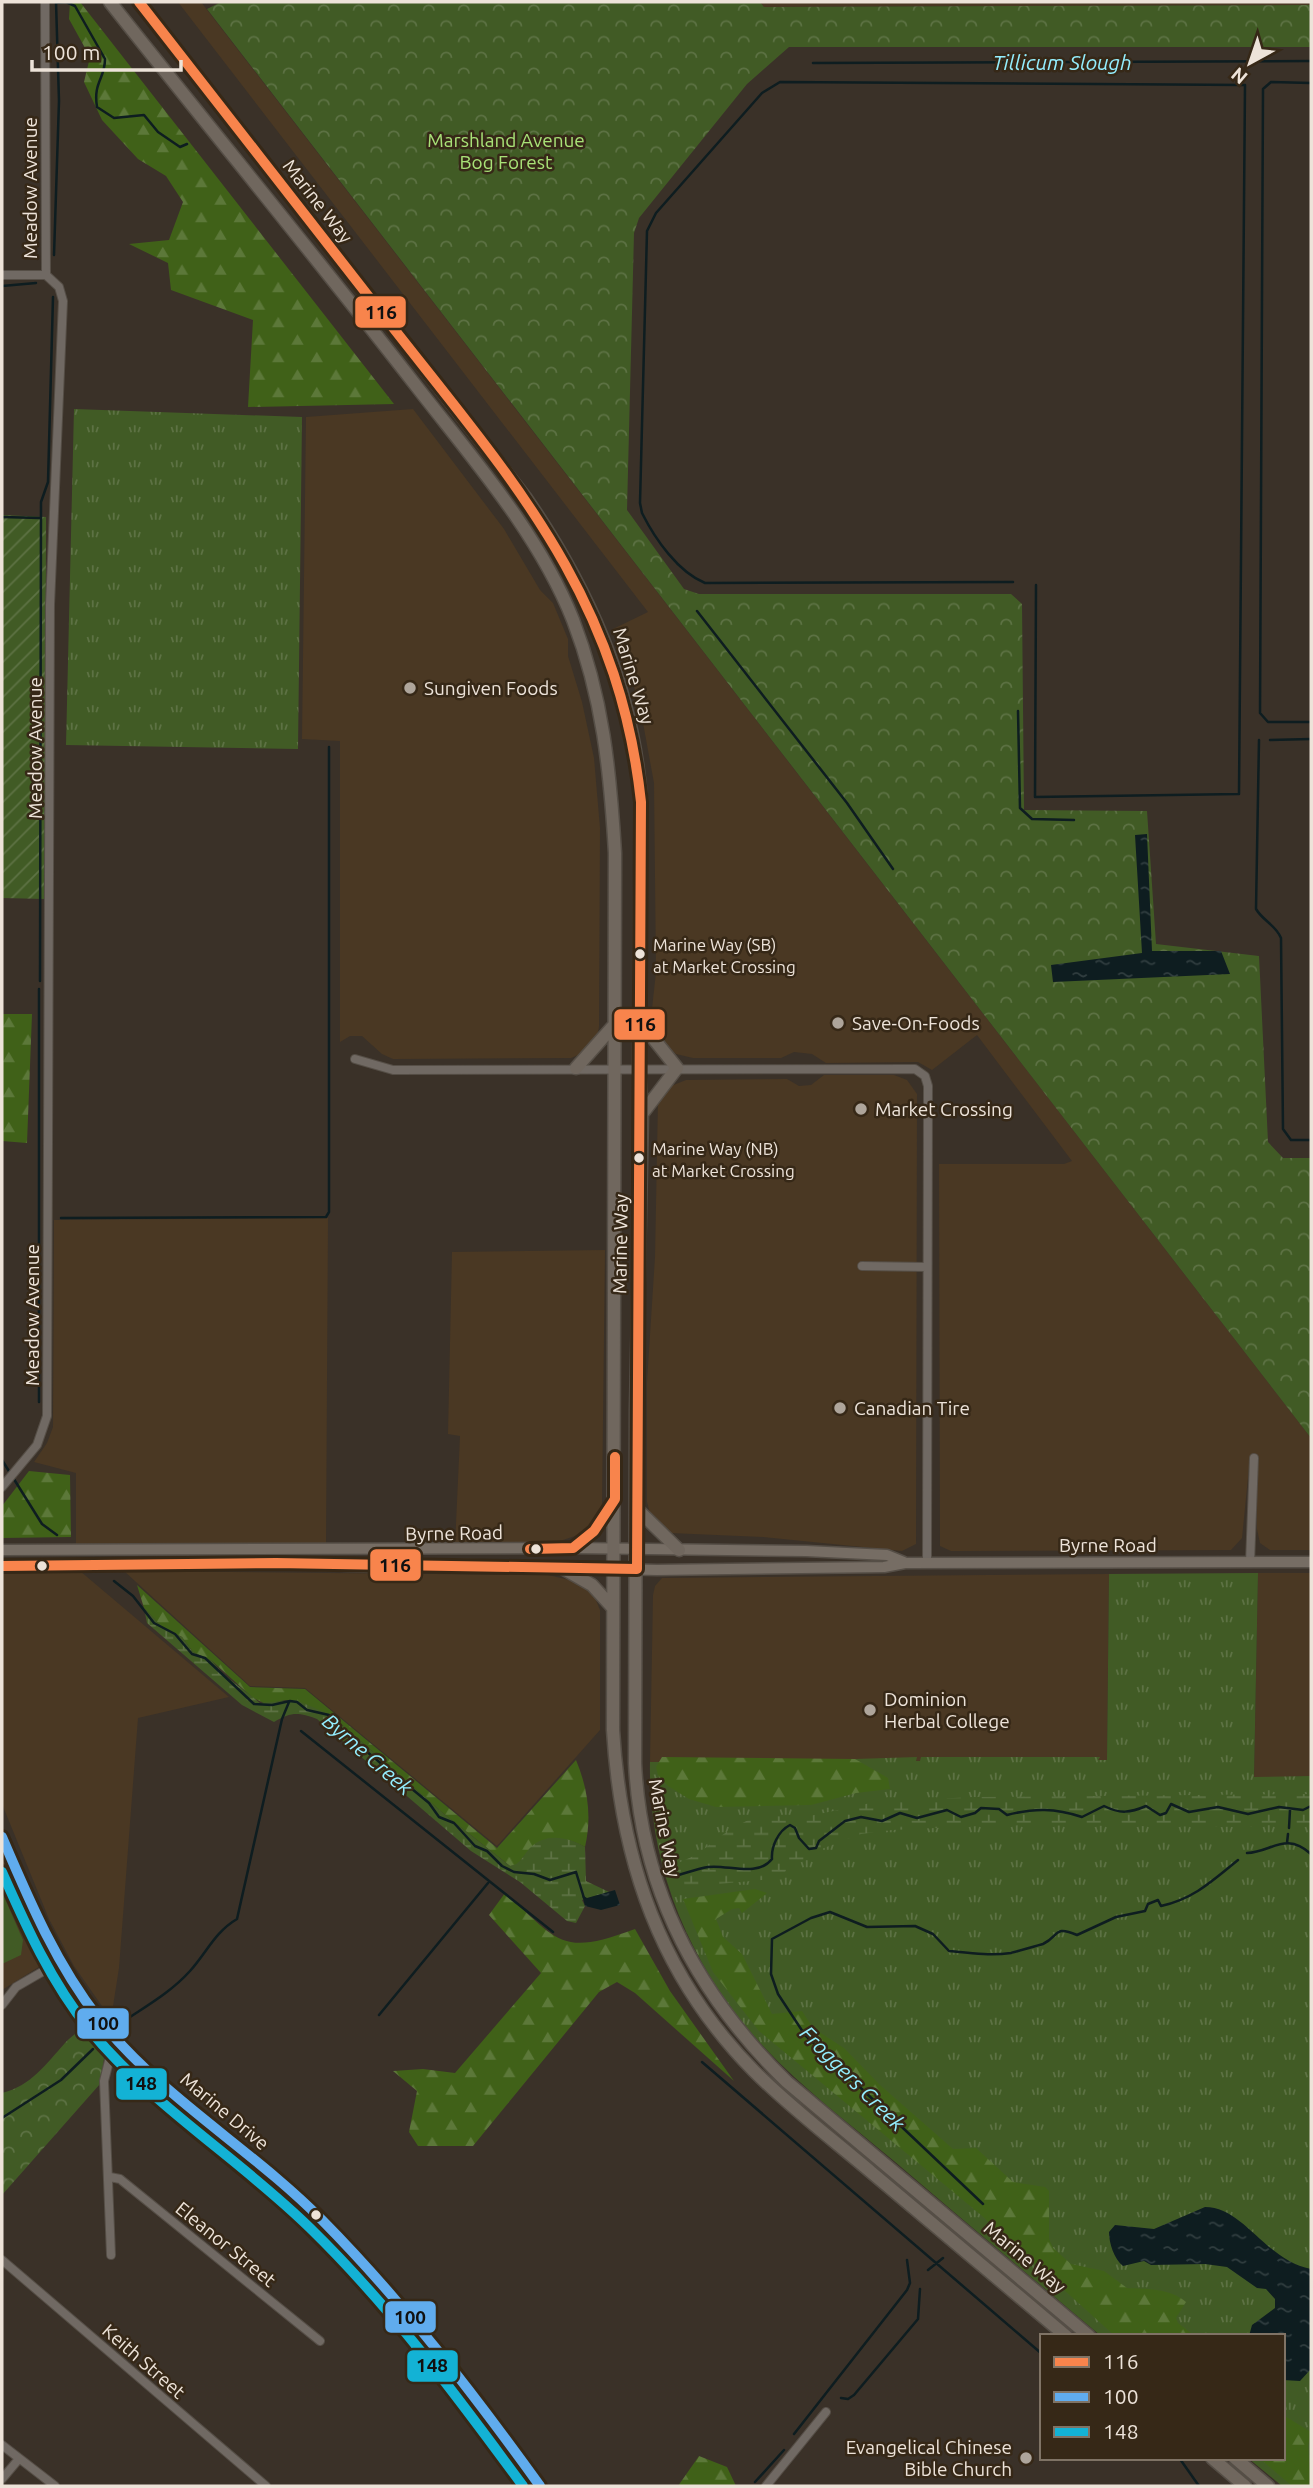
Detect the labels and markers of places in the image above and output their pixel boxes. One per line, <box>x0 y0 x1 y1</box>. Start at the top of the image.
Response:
place label: Sungiven Foods <box>424 677 558 699</box>
marker: Sungiven Foods <box>402 680 418 696</box>
place label: Marine Way (SB) at Market Crossing <box>653 935 796 976</box>
marker: Marine Way (SB) at Market Crossing <box>633 947 647 961</box>
place label: Save-On-Foods <box>852 1012 980 1034</box>
marker: Save-On-Foods <box>830 1015 846 1031</box>
place label: Market Crossing <box>875 1098 1013 1120</box>
marker: Market Crossing <box>853 1101 869 1117</box>
place label: Marine Way (NB) at Market Crossing <box>652 1139 795 1180</box>
marker: Marine Way (NB) at Market Crossing <box>632 1151 646 1165</box>
place label: Canadian Tire <box>854 1397 970 1419</box>
marker: Canadian Tire <box>832 1400 848 1416</box>
unlabelled marker <box>529 1542 543 1556</box>
unlabelled marker <box>35 1559 49 1573</box>
place label: Dominion Herbal College <box>884 1688 1010 1732</box>
marker: Dominion Herbal College <box>862 1702 878 1718</box>
unlabelled marker <box>309 2208 323 2222</box>
place label: Evangelical Chinese Bible Church <box>846 2436 1012 2480</box>
marker: Evangelical Chinese Bible Church <box>1018 2450 1034 2466</box>

